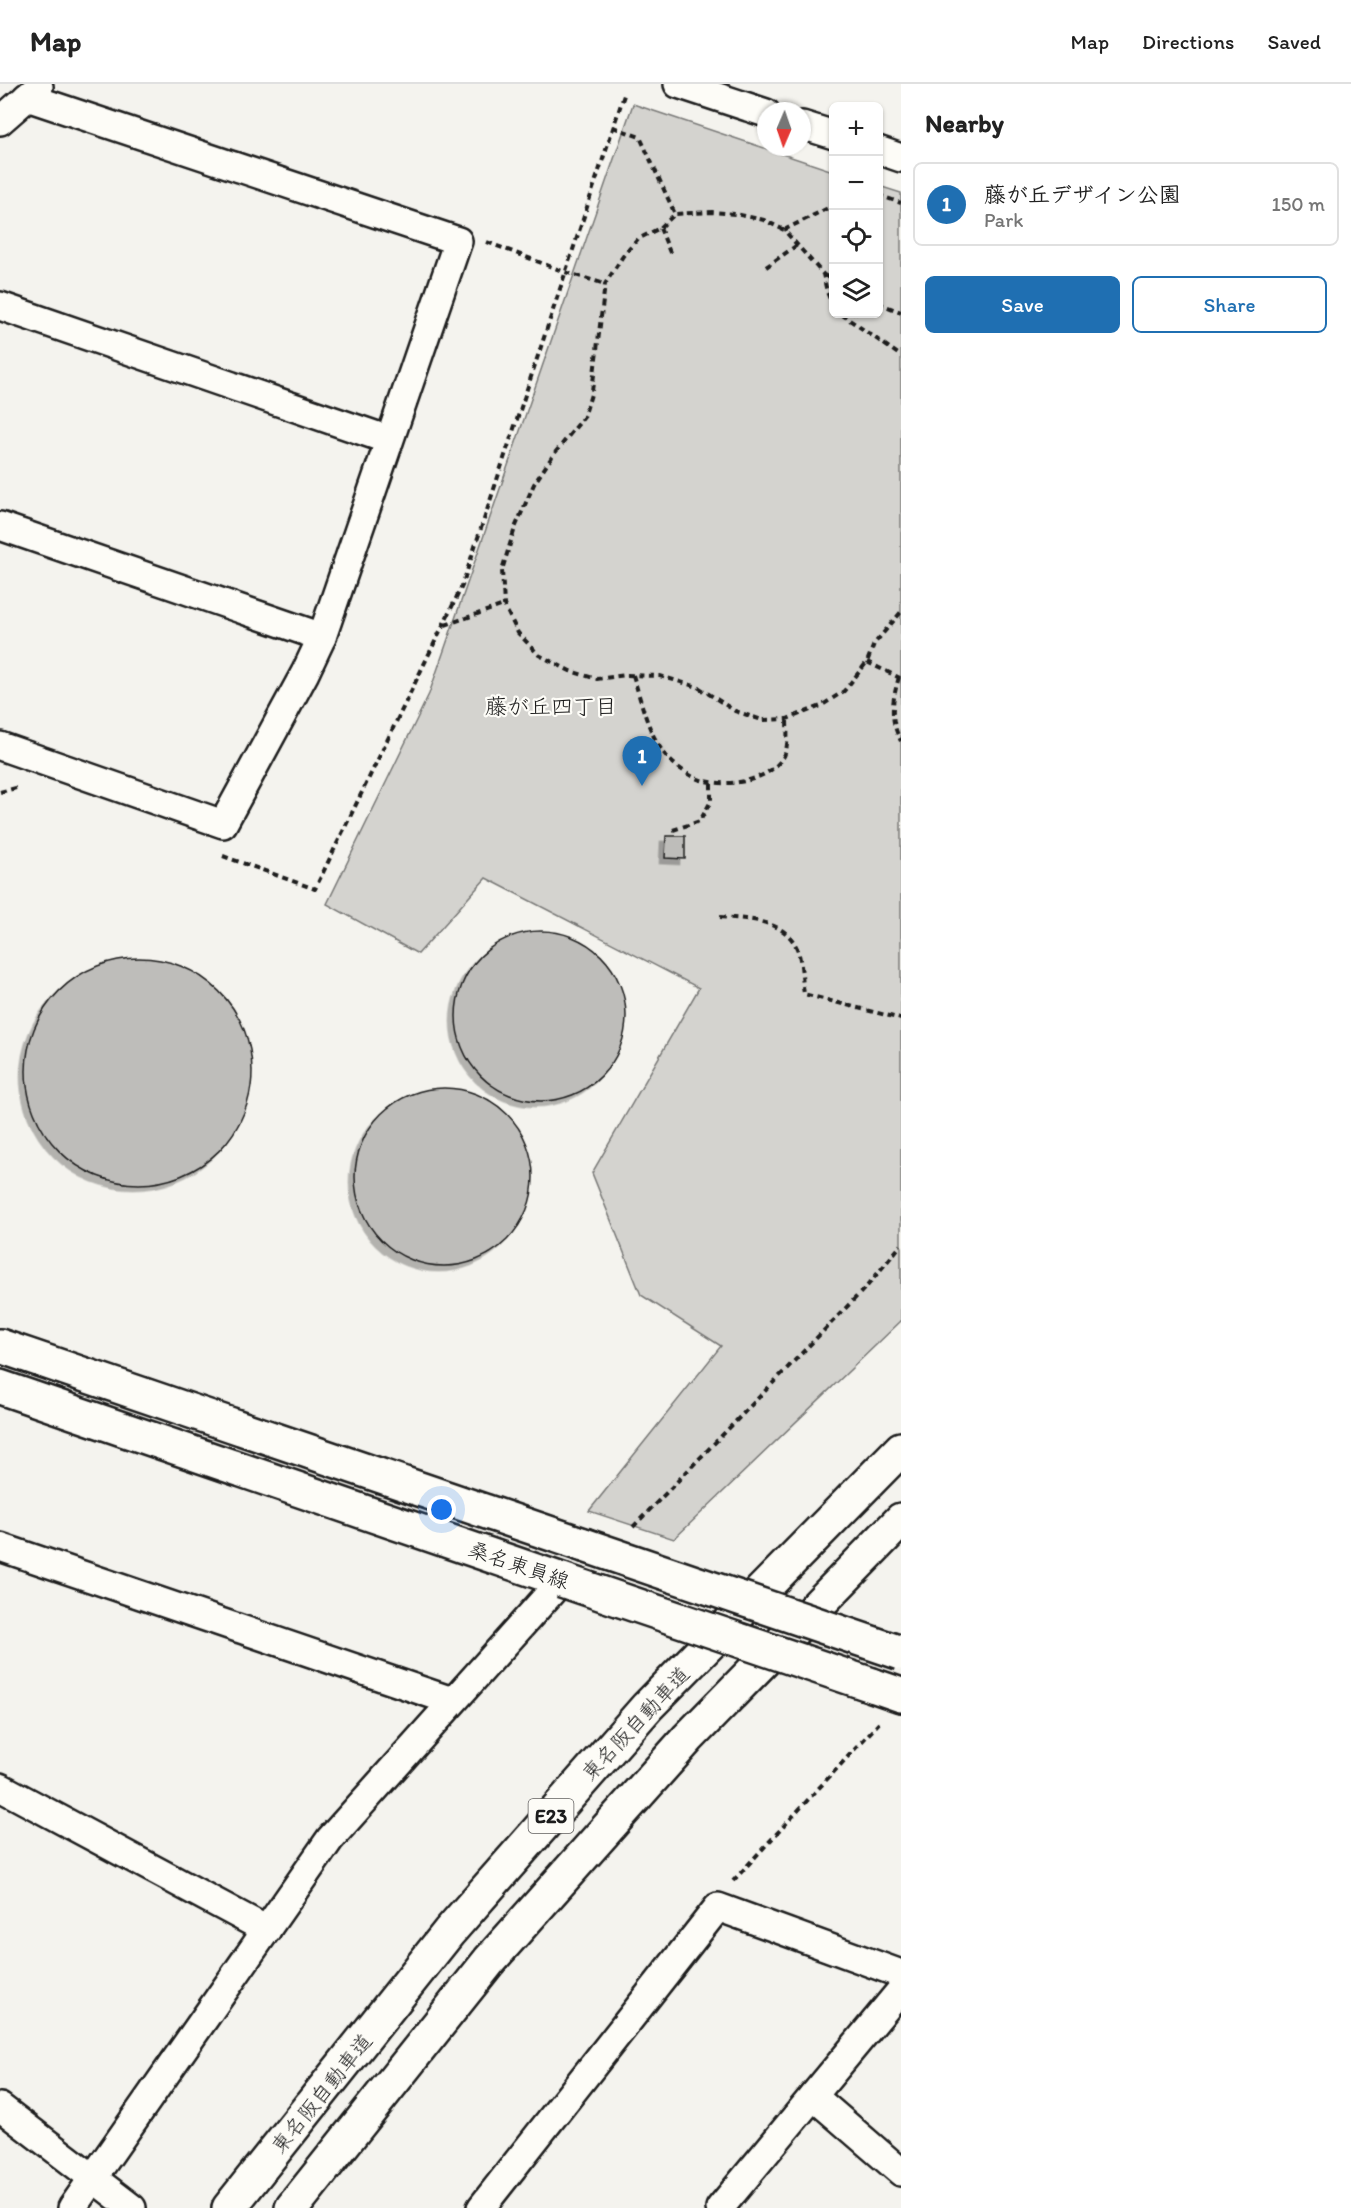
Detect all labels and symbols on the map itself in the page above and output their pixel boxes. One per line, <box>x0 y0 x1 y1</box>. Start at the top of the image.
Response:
north arrow <box>757 102 811 156</box>
district label: 藤が丘四丁目 <box>485 693 617 720</box>
pin: 1 <box>622 736 662 786</box>
your location <box>427 1495 456 1524</box>
street label: 桑名東員線 <box>465 1536 573 1594</box>
street label: 東名阪自動車道 <box>576 1661 694 1785</box>
road number: E23 <box>528 1799 574 1833</box>
street label: 東名阪自動車道 <box>265 2028 377 2158</box>

